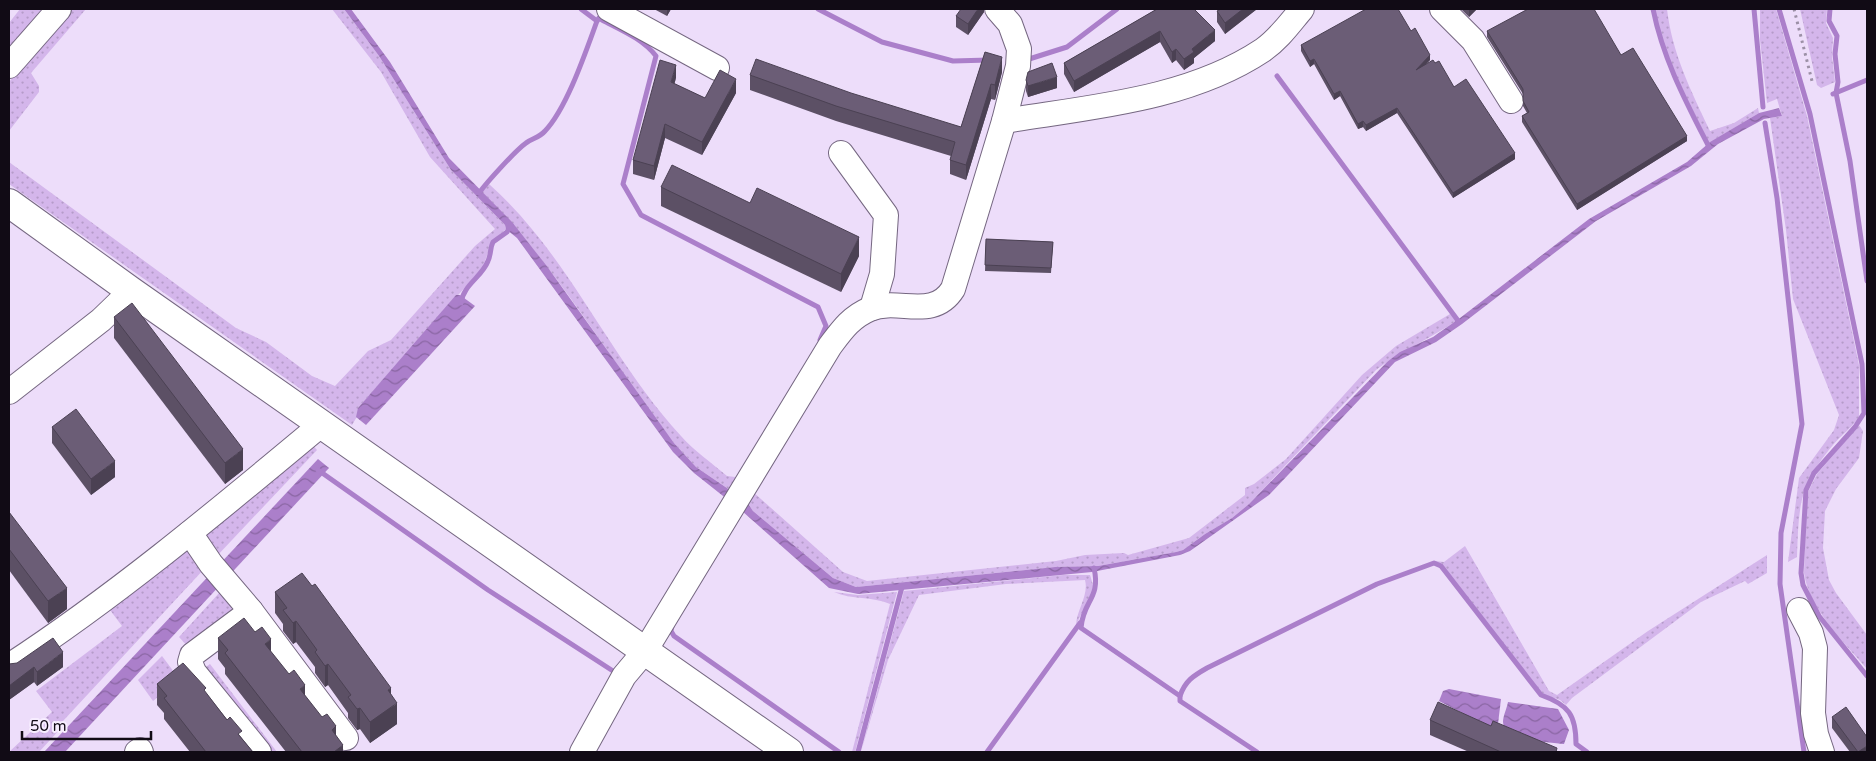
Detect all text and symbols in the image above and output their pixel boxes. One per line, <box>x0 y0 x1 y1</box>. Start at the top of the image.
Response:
scale bar <box>22 708 151 740</box>
text: 50 m <box>30 717 67 735</box>

